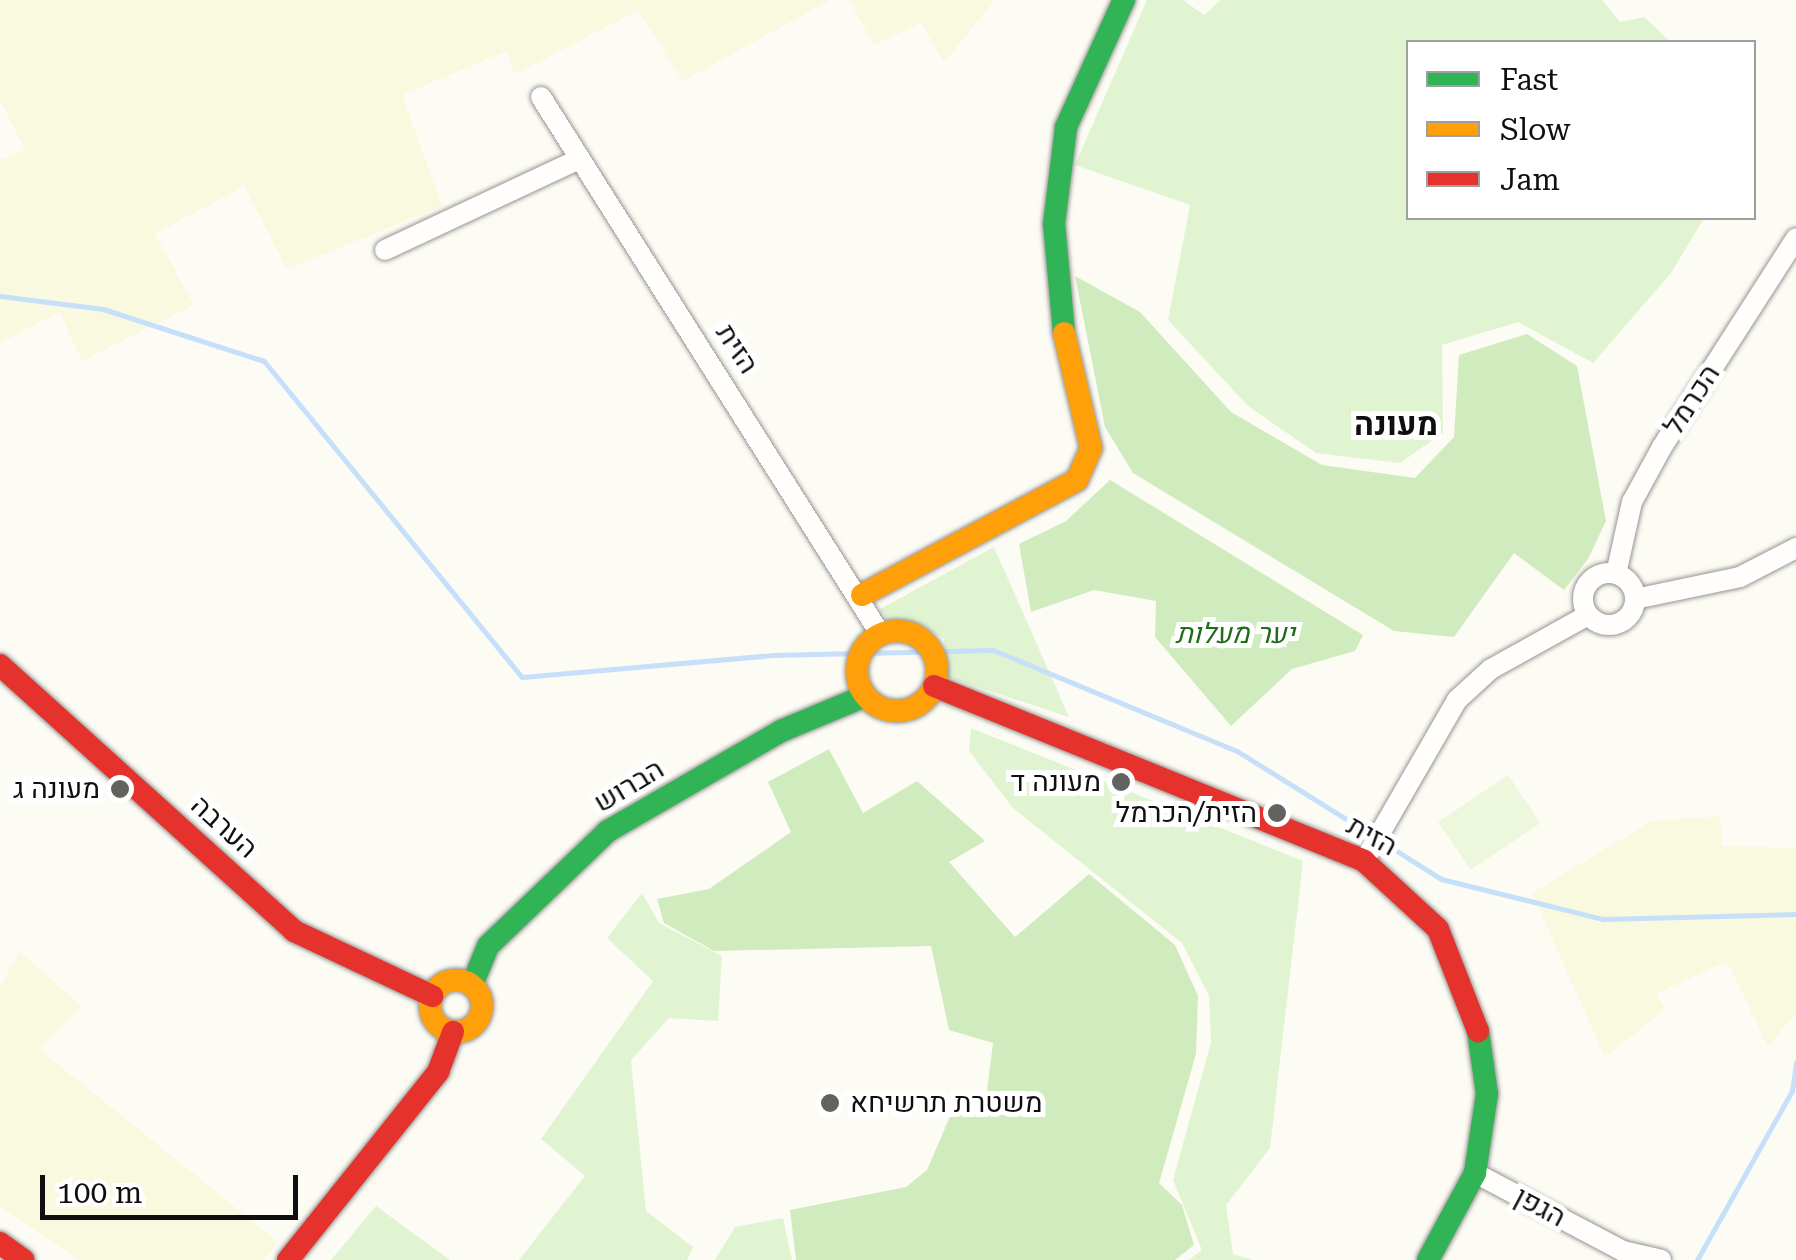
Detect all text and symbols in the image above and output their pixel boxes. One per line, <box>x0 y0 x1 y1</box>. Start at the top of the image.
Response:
legend <box>1406 40 1756 220</box>
text: Fast <box>1500 62 1558 97</box>
text: Slow <box>1500 112 1571 147</box>
text: Jam <box>1500 162 1560 197</box>
street label: הזית <box>709 318 765 380</box>
street label: הכרמל <box>1657 358 1727 442</box>
district label: מעונה <box>1354 405 1438 443</box>
park label: יער מעלות <box>1175 617 1295 651</box>
street label: הברוש <box>588 752 670 820</box>
place label: מעונה ד <box>1011 765 1101 799</box>
marker: מעונה ד <box>1110 771 1132 793</box>
place label: מעונה ג <box>13 772 100 806</box>
marker: מעונה ג <box>109 778 131 800</box>
street label: הערבה <box>184 789 264 865</box>
place label: הזית/הכרמל <box>1116 796 1257 830</box>
marker: הזית/הכרמל <box>1266 802 1288 824</box>
street label: הזית <box>1341 809 1403 863</box>
place label: משטרת תרשיחא <box>850 1086 1042 1120</box>
marker: משטרת תרשיחא <box>819 1092 841 1114</box>
scale bar <box>45 1155 302 1217</box>
text: 100 m <box>57 1175 142 1210</box>
street label: הגפן <box>1509 1180 1571 1234</box>

